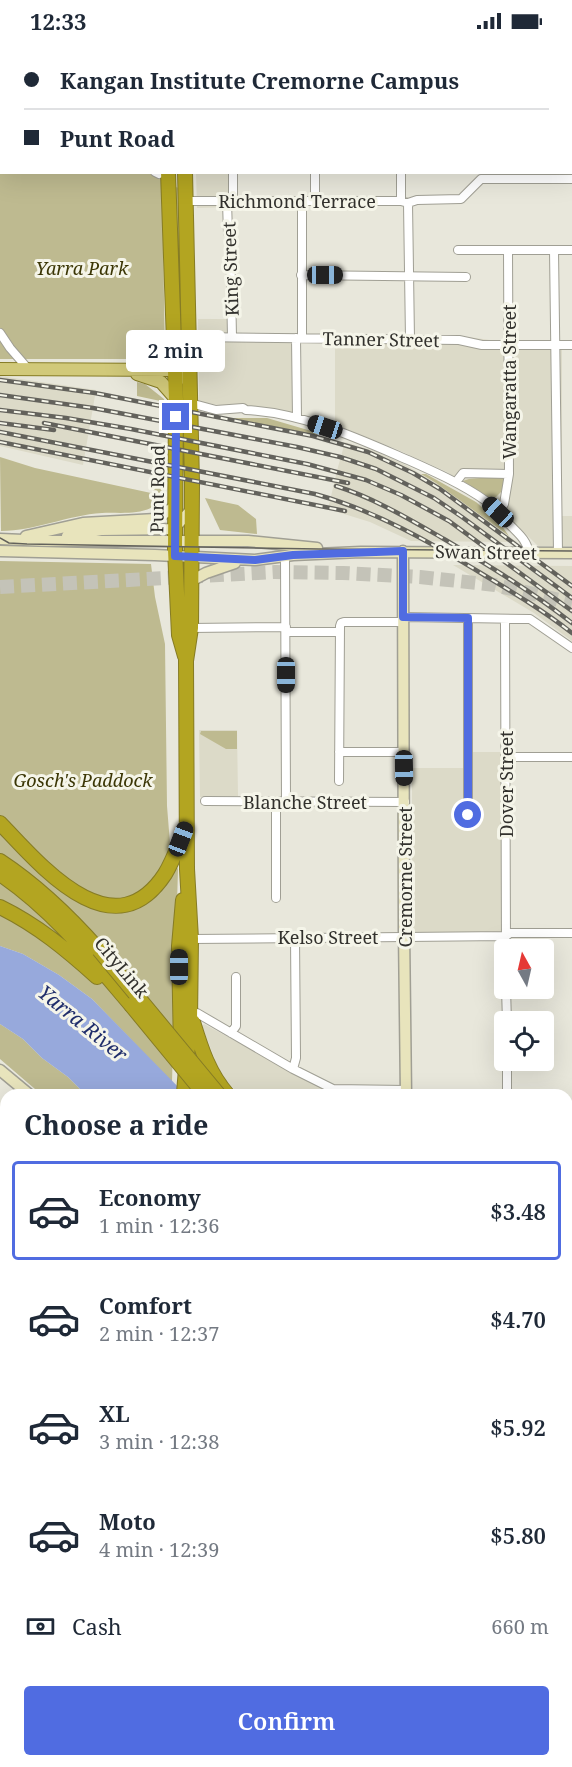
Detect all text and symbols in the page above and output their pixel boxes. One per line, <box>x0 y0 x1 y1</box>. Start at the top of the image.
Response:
text: 12:33 <box>30 6 86 36</box>
text: Kangan Institute Cremorne Campus <box>60 65 459 95</box>
text: Punt Road <box>60 123 175 153</box>
street label: Richmond Terrace <box>218 189 376 213</box>
street label: King Street <box>216 221 244 317</box>
park label: Yarra Park <box>36 256 129 280</box>
car <box>307 266 343 284</box>
street label: Wangaratta Street <box>497 304 521 460</box>
street label: Tanner Street <box>322 326 440 352</box>
callout: 2 min <box>126 330 225 372</box>
text: 2 min <box>148 337 203 364</box>
route end <box>162 403 189 430</box>
car <box>305 413 345 441</box>
street label: Punt Road <box>144 445 170 533</box>
car <box>479 493 517 531</box>
street label: Swan Street <box>435 539 537 565</box>
car <box>277 657 295 693</box>
street label: Dover Street <box>494 731 518 837</box>
car <box>395 750 413 786</box>
park label: Gosch's Paddock <box>13 768 153 792</box>
street label: Blanche Street <box>243 790 367 814</box>
route start <box>454 801 481 828</box>
street label: Cremorne Street <box>393 806 417 948</box>
car <box>166 819 196 859</box>
street label: Kelso Street <box>278 925 378 949</box>
street label: CityLink <box>90 932 155 1003</box>
north arrow <box>494 939 554 999</box>
map controls <box>494 939 554 1071</box>
car <box>170 949 188 985</box>
water label: Yarra River <box>33 979 134 1068</box>
button: locate <box>494 1011 554 1071</box>
text: Choose a ride <box>24 1106 209 1143</box>
text: Economy <box>99 1182 201 1212</box>
icon: car <box>27 1184 81 1238</box>
text: $3.48 <box>490 1196 546 1226</box>
text: 1 min · 12:36 <box>99 1212 219 1239</box>
text: Comfort <box>99 1290 192 1320</box>
icon: car <box>27 1292 81 1346</box>
text: $4.70 <box>490 1304 546 1334</box>
text: 2 min · 12:37 <box>99 1320 219 1347</box>
text: XL <box>99 1398 130 1428</box>
icon: car <box>27 1400 81 1454</box>
text: $5.92 <box>490 1412 546 1442</box>
text: 3 min · 12:38 <box>99 1428 219 1455</box>
text: Moto <box>99 1506 156 1536</box>
icon: car <box>27 1508 81 1562</box>
text: $5.80 <box>490 1520 546 1550</box>
text: 4 min · 12:39 <box>99 1536 219 1563</box>
icon: cash <box>24 1610 57 1643</box>
text: Cash <box>72 1611 122 1641</box>
text: 660 m <box>491 1613 549 1640</box>
button: Confirm <box>24 1686 549 1755</box>

